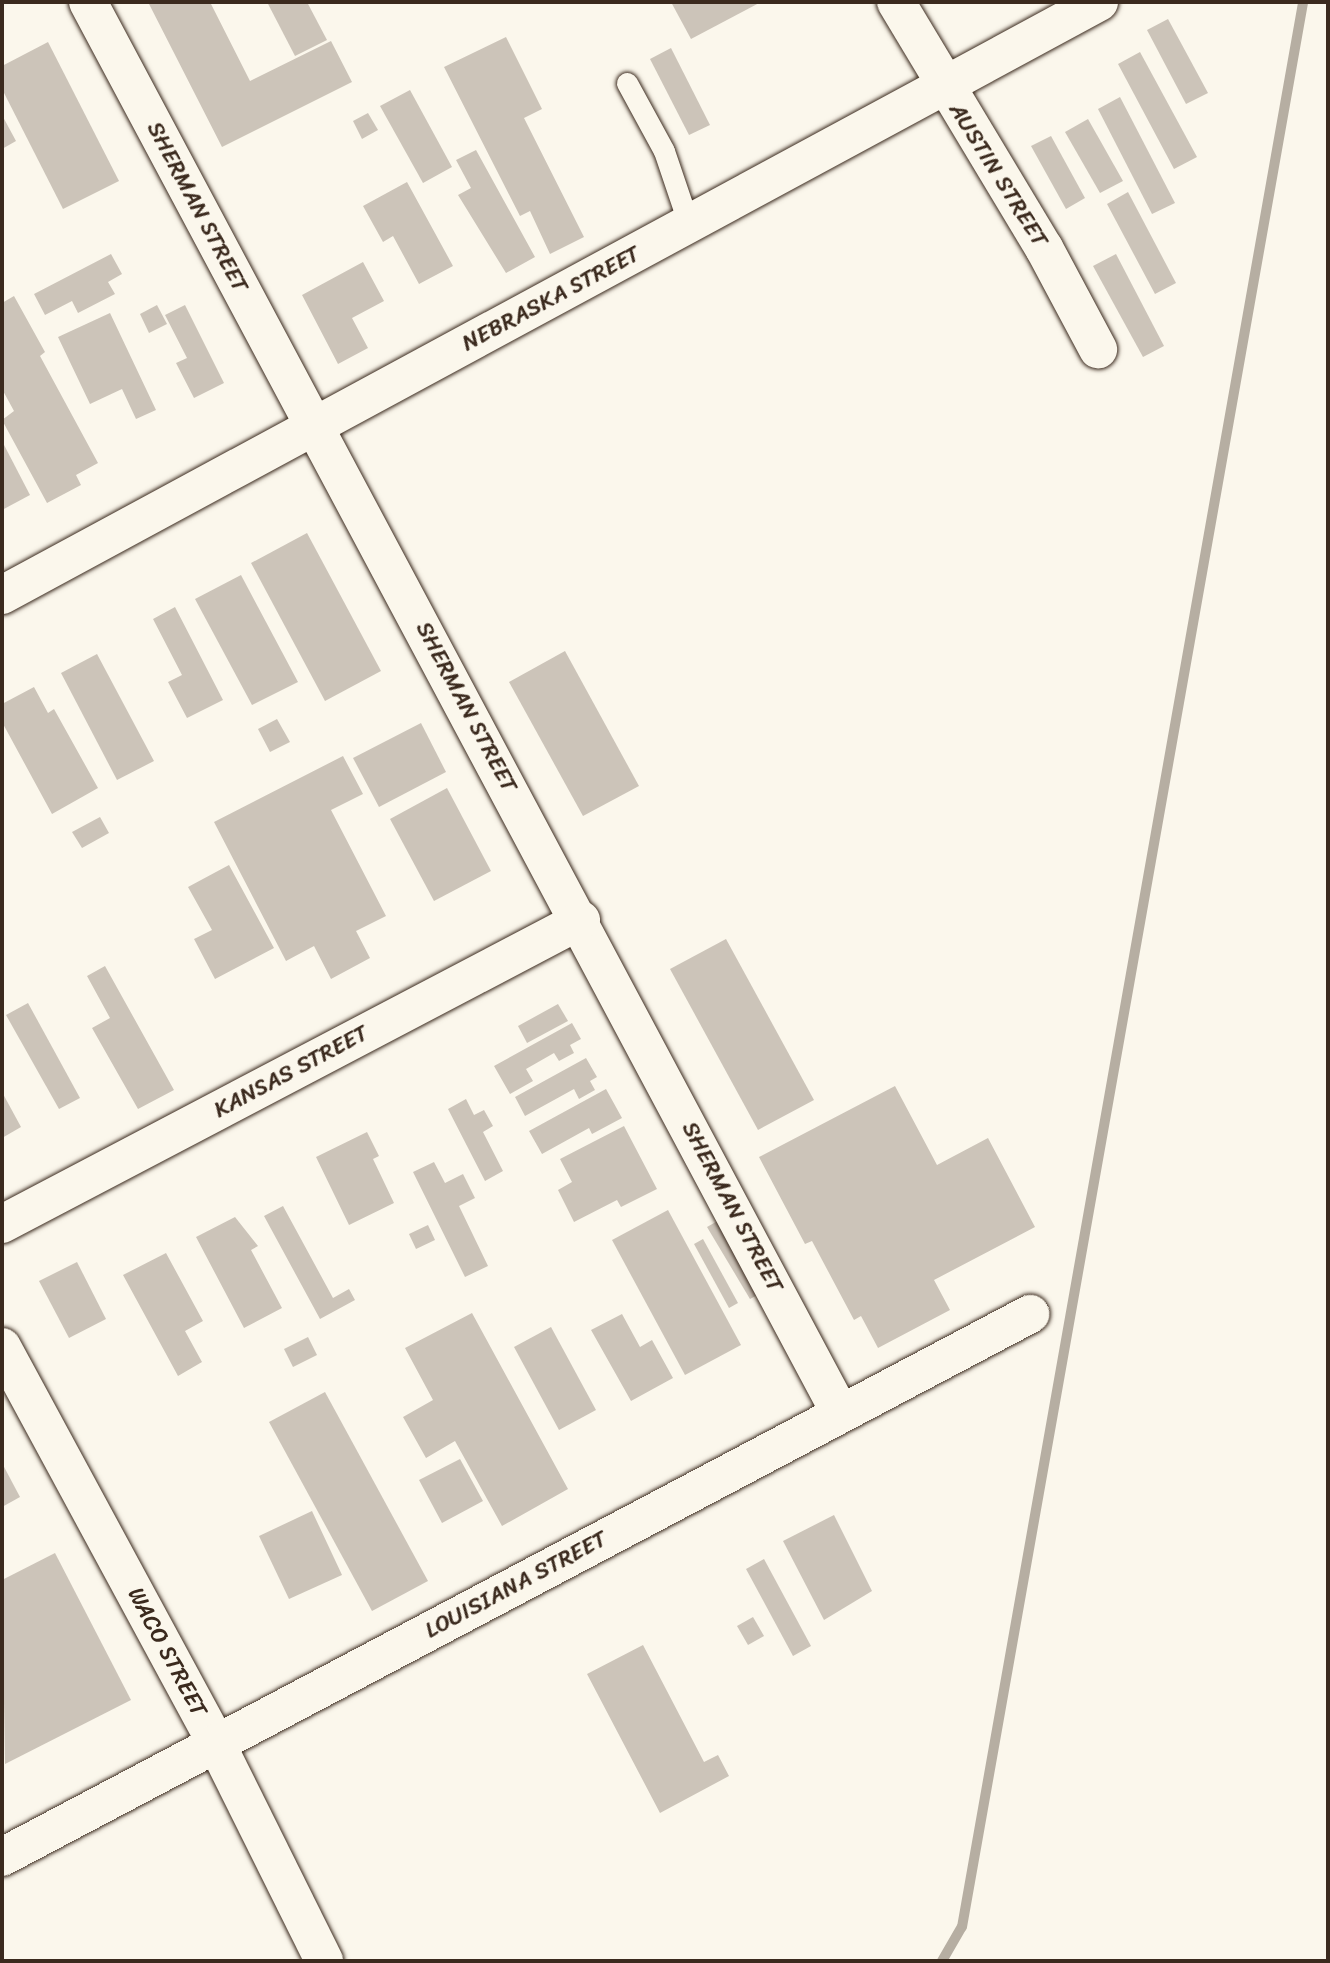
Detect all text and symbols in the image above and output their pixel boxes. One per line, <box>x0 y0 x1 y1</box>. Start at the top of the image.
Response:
street label: AUSTIN STREET <box>943 98 1053 252</box>
street label: SHERMAN STREET <box>140 116 254 298</box>
street label: NEBRASKA STREET <box>456 240 646 358</box>
street label: SHERMAN STREET <box>409 616 523 798</box>
street label: KANSAS STREET <box>209 1020 373 1124</box>
street label: SHERMAN STREET <box>675 1116 789 1298</box>
street label: LOUISIANA STREET <box>420 1525 612 1645</box>
street label: WACO STREET <box>121 1582 213 1722</box>

